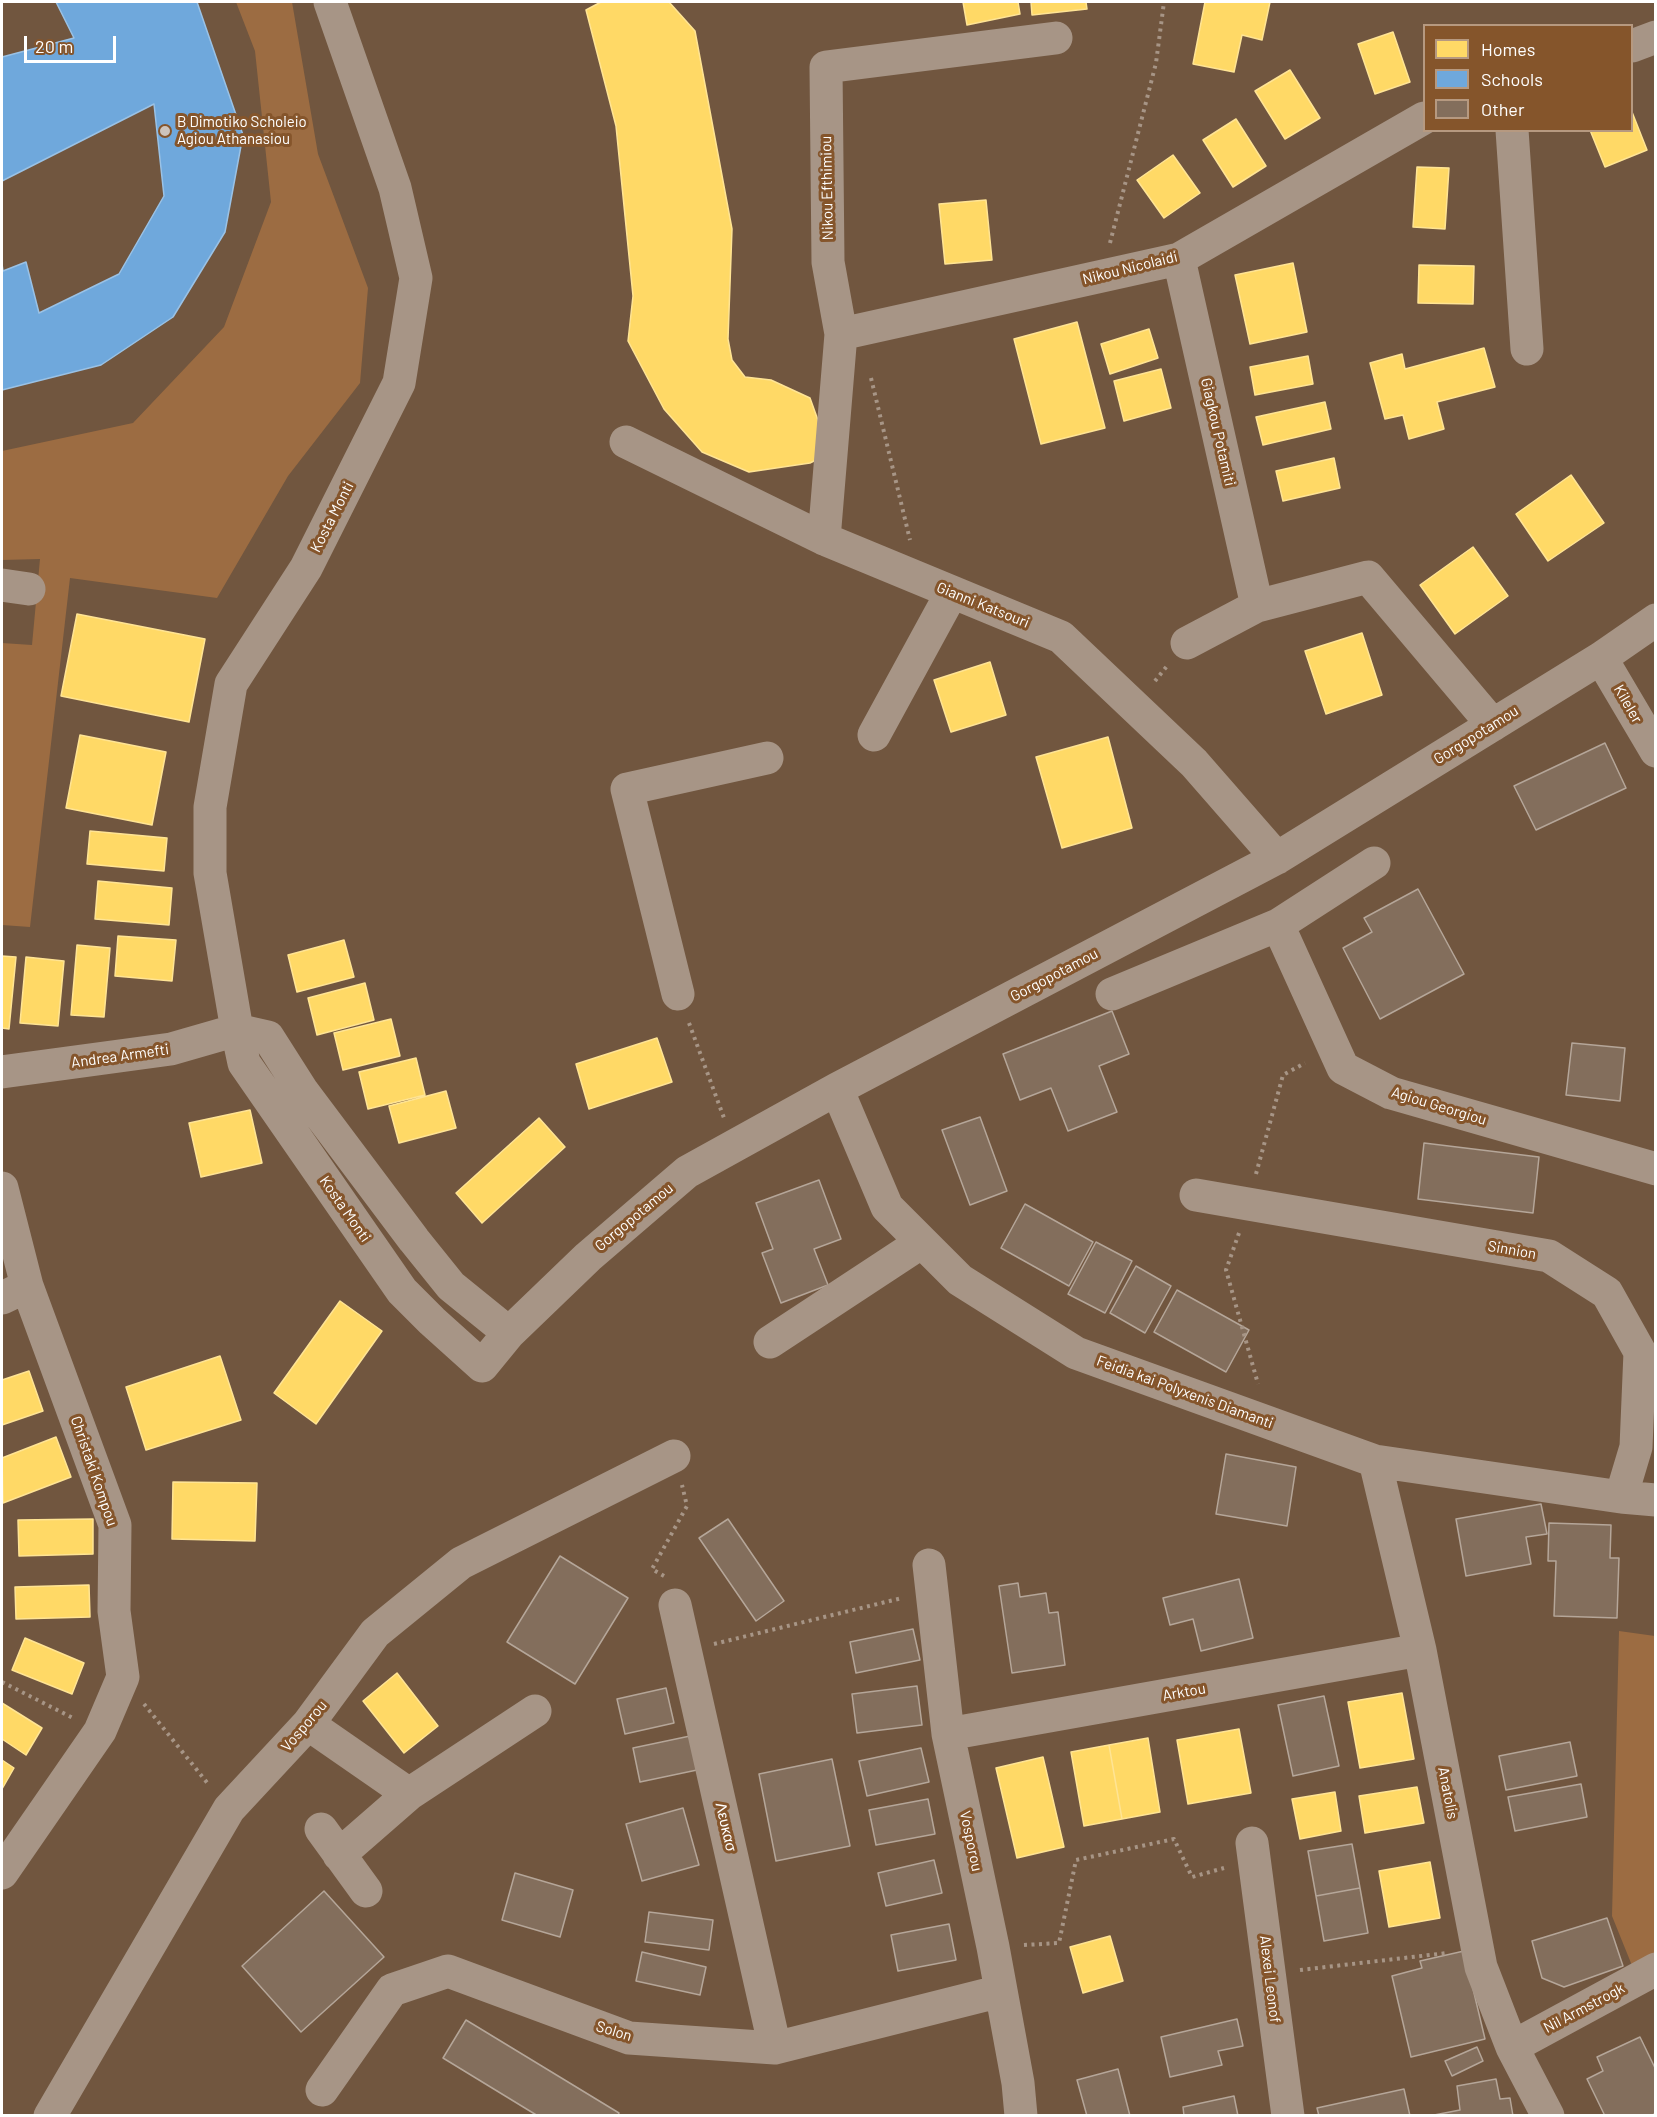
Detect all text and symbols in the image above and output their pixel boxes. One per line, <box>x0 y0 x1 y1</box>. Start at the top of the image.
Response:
scale bar <box>27 24 118 62</box>
legend <box>1423 24 1633 132</box>
text: 20 m <box>35 35 73 57</box>
text: Homes <box>1481 38 1535 60</box>
text: Schools <box>1481 68 1543 90</box>
text: Other <box>1481 98 1524 120</box>
place label: B Dimotiko Scholeio Agiou Athanasiou <box>177 113 307 148</box>
marker: B Dimotiko Scholeio Agiou Athanasiou <box>158 124 172 138</box>
street label: Nikou Efthimiou <box>817 136 837 240</box>
street label: Nikou Nicolaidi <box>1081 248 1179 288</box>
street label: Giagkou Potamiti <box>1197 376 1239 488</box>
street label: Kosta Monti <box>307 479 357 555</box>
street label: Gianni Katsouri <box>934 578 1032 632</box>
street label: Kileler <box>1610 682 1646 726</box>
street label: Gorgopotamou <box>1430 702 1522 768</box>
street label: Gorgopotamou <box>1007 944 1101 1006</box>
street label: Andrea Armefti <box>70 1040 170 1072</box>
street label: Agiou Georgiou <box>1389 1083 1489 1129</box>
street label: Kosta Monti <box>316 1172 374 1246</box>
street label: Gorgopotamou <box>591 1179 677 1255</box>
street label: Sinnion <box>1486 1237 1538 1263</box>
street label: Feidia kai Polyxenis Diamanti <box>1094 1352 1276 1432</box>
street label: Christaki Kompou <box>67 1414 121 1528</box>
street label: Arktou <box>1161 1679 1207 1705</box>
street label: Vosporou <box>277 1697 331 1755</box>
street label: Anatolis <box>1434 1765 1462 1821</box>
street label: Λευκασ <box>712 1801 740 1853</box>
street label: Vosporou <box>956 1809 986 1873</box>
street label: Alexei Leonof <box>1256 1934 1284 2024</box>
street label: Nil Armstrogk <box>1540 1979 1628 2037</box>
street label: Solon <box>594 2017 634 2045</box>

